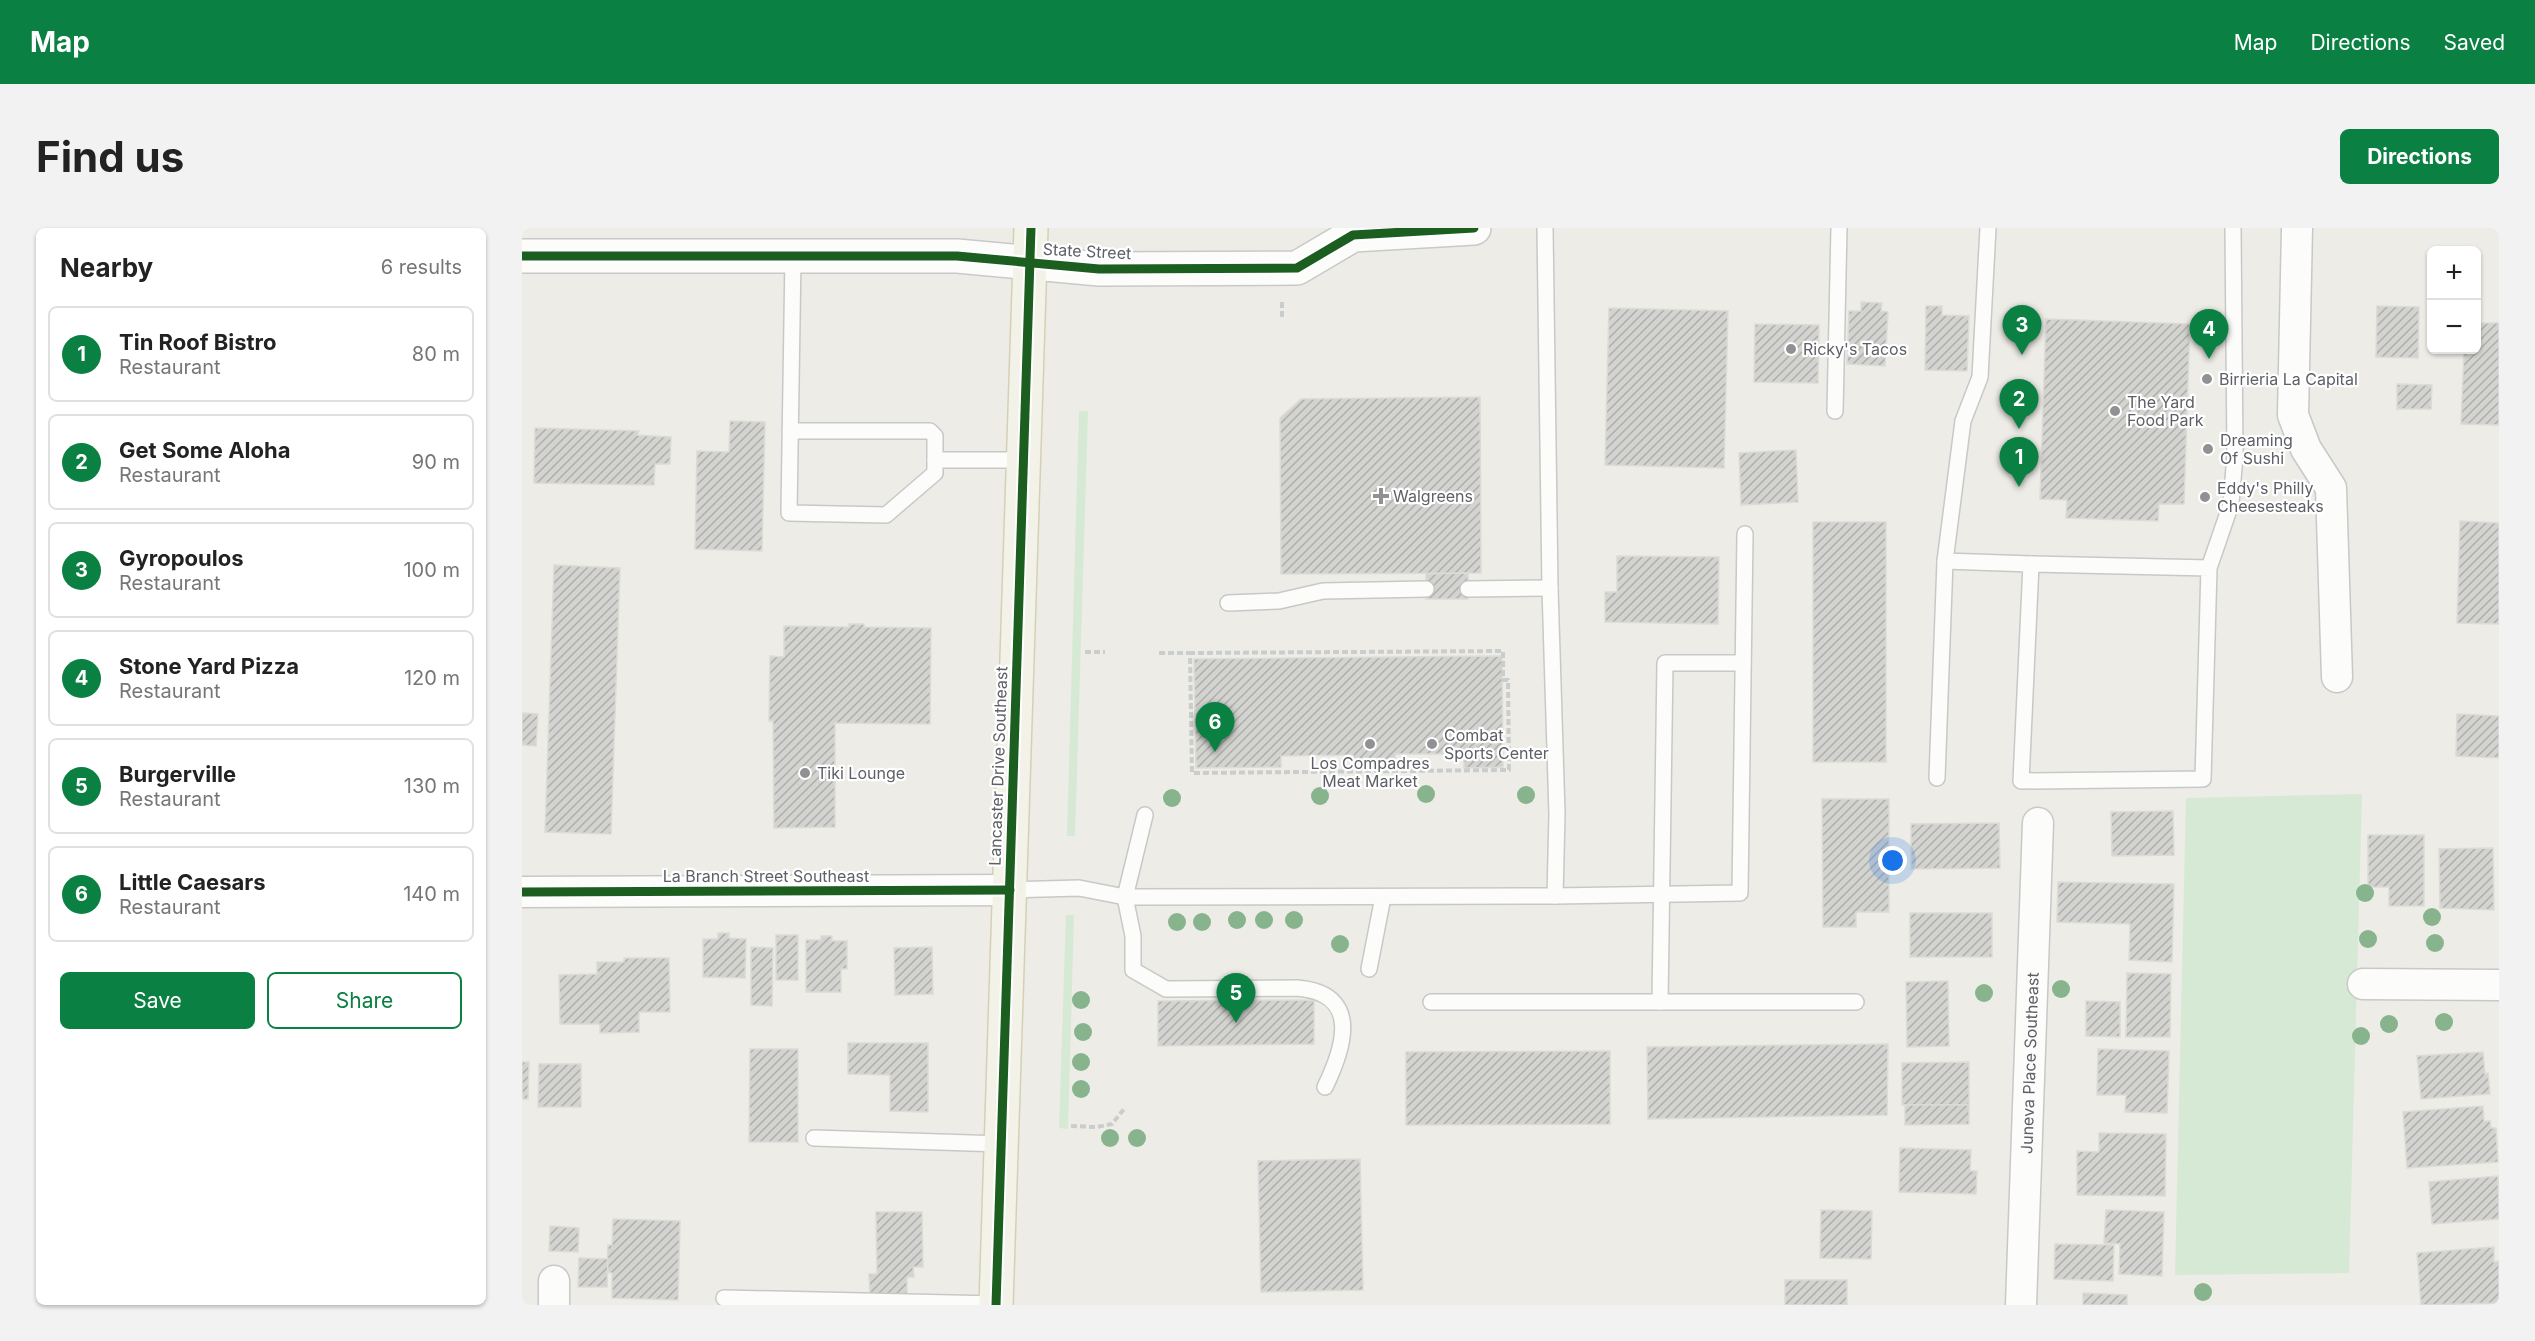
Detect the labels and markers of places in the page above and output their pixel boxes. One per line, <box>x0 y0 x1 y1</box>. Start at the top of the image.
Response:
pin: 3 <box>2002 306 2042 355</box>
pin: 4 <box>2190 310 2228 359</box>
place label: Ricky's Tacos <box>1803 339 1907 359</box>
marker: Ricky's Tacos <box>1784 342 1798 356</box>
place label: Birrieria La Capital <box>2219 369 2358 389</box>
marker: Birrieria La Capital <box>2200 372 2214 386</box>
pin: 2 <box>2000 380 2038 429</box>
place label: The Yard Food Park <box>2127 392 2204 430</box>
marker: The Yard Food Park <box>2108 404 2122 418</box>
place label: Dreaming Of Sushi <box>2220 430 2293 468</box>
pin: 1 <box>2000 438 2038 487</box>
marker: Dreaming Of Sushi <box>2201 442 2215 456</box>
place label: Eddy's Philly Cheesesteaks <box>2217 478 2324 516</box>
place label: Walgreens <box>1393 486 1473 506</box>
marker: Walgreens <box>1374 489 1388 503</box>
marker: Eddy's Philly Cheesesteaks <box>2198 490 2212 504</box>
pin: 6 <box>1196 702 1234 752</box>
place label: Combat Sports Center <box>1444 725 1549 763</box>
marker: Los Compadres Meat Market <box>1363 737 1377 751</box>
marker: Combat Sports Center <box>1425 737 1439 751</box>
place label: Los Compadres Meat Market <box>1310 753 1430 791</box>
place label: Tiki Lounge <box>817 763 905 783</box>
marker: Tiki Lounge <box>798 766 812 780</box>
pin: 5 <box>1216 974 1256 1023</box>

